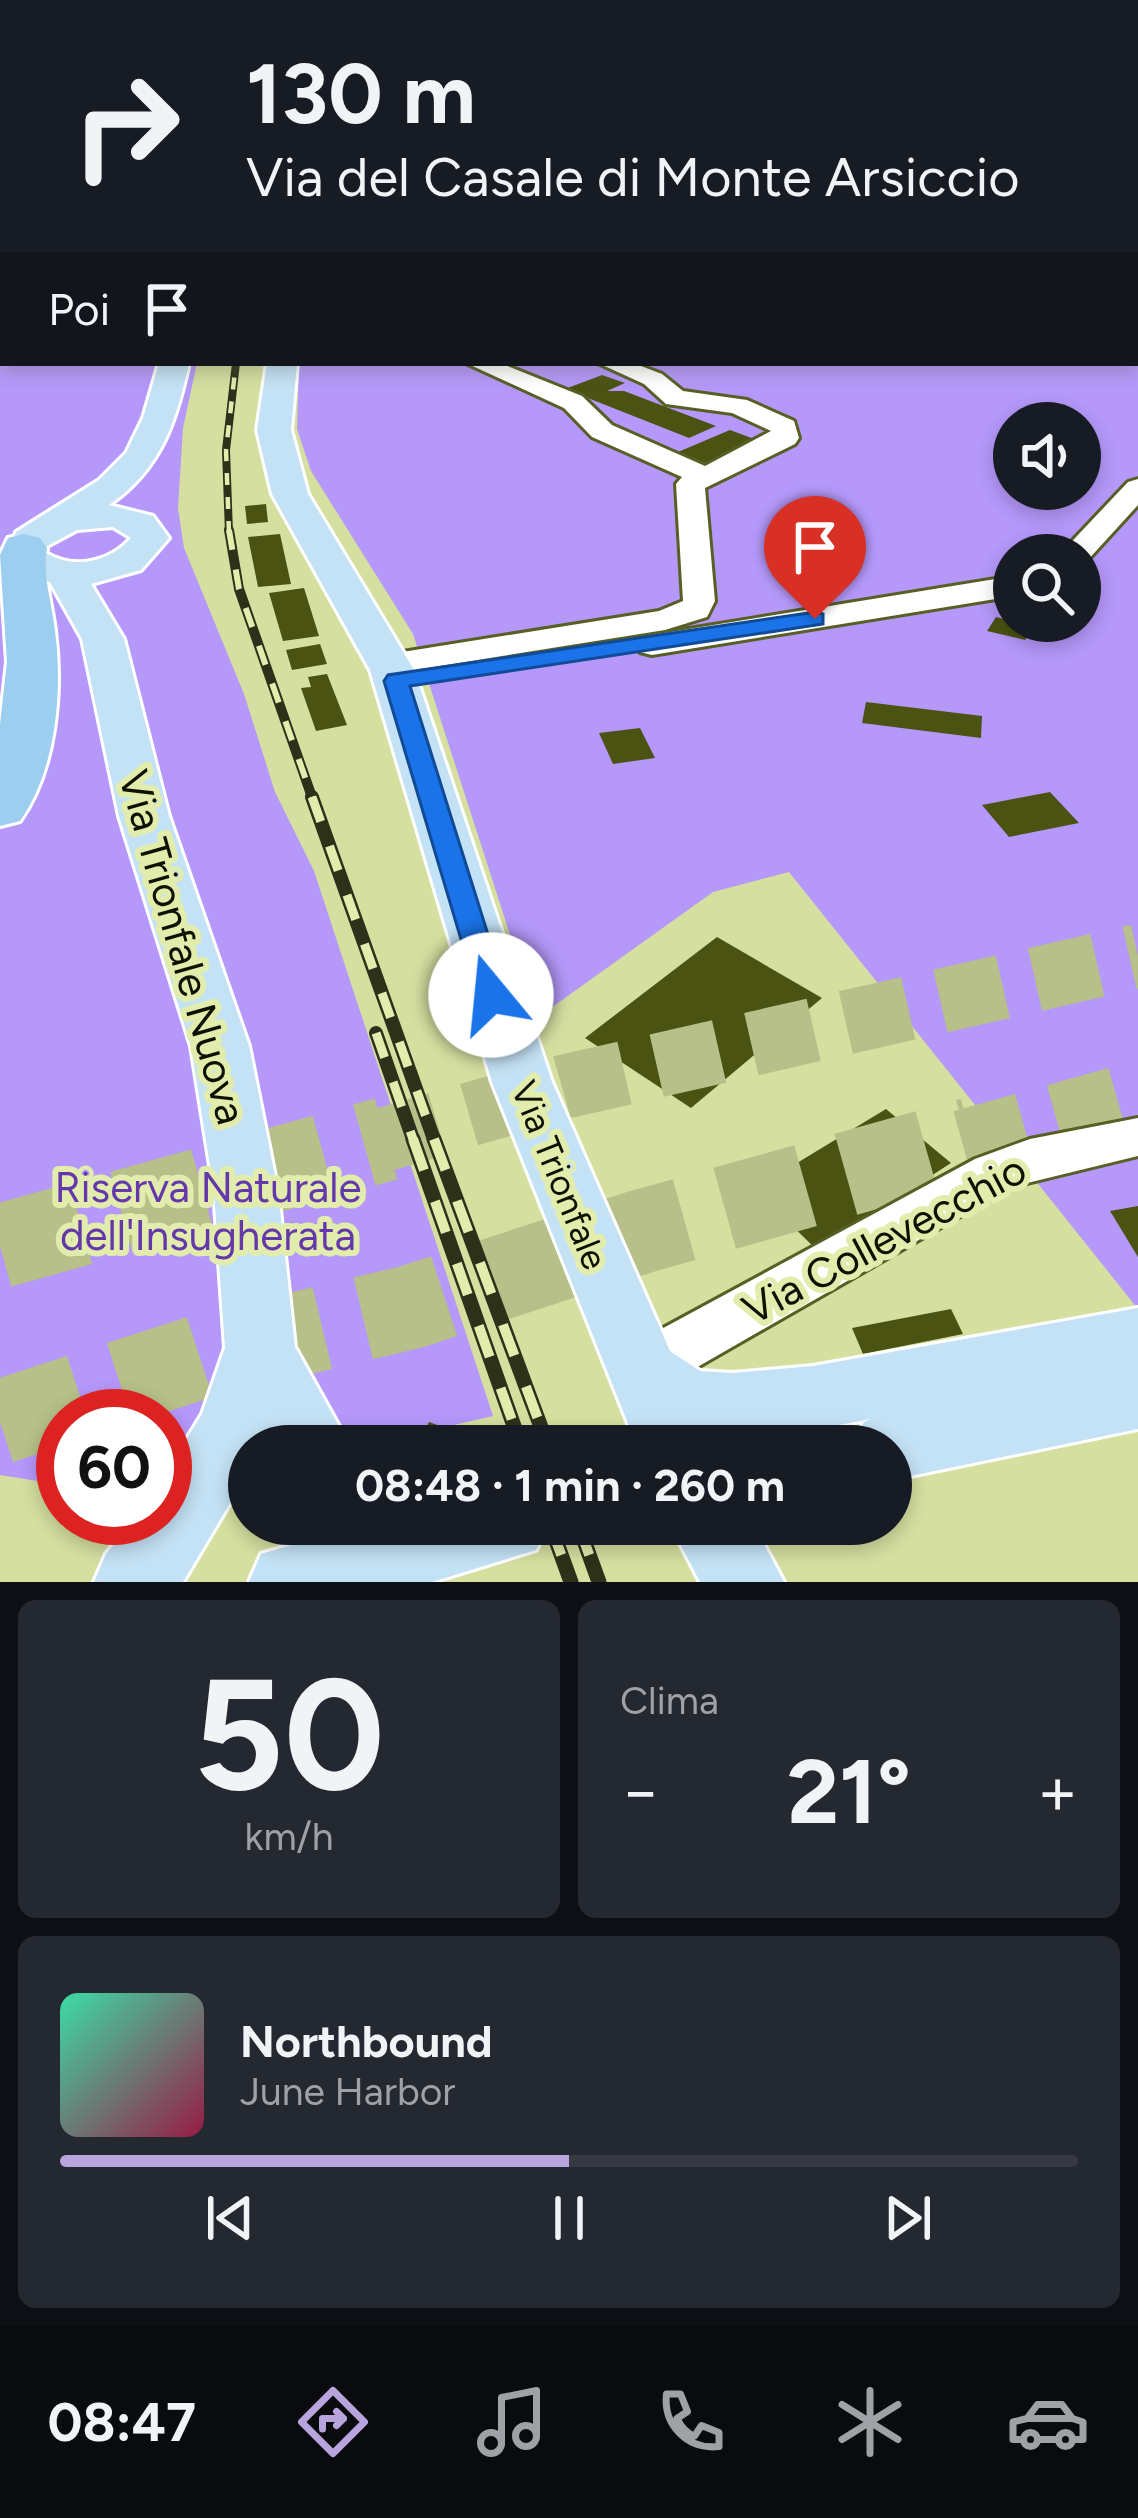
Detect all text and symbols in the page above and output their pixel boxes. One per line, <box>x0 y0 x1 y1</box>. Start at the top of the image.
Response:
text: 130 m <box>246 43 476 144</box>
icon: right <box>48 48 204 204</box>
text: Via del Casale di Monte Arsiccio <box>246 145 1020 210</box>
icon: arrive <box>134 276 200 342</box>
text: Poi <box>48 282 110 336</box>
map controls <box>993 402 1101 642</box>
button: sound <box>993 402 1101 510</box>
pin <box>764 496 866 619</box>
icon: arrive <box>782 514 848 580</box>
button: search <box>993 534 1101 642</box>
street label: Via Trionfale Nuova <box>108 764 257 1130</box>
position arrow <box>428 932 554 1058</box>
street label: Via Trionfale <box>502 1075 617 1276</box>
street label: Via Collevecchio <box>734 1143 1035 1336</box>
park label: Riserva Naturale dell'Insugherata <box>55 1162 361 1261</box>
speed limit sign: 60 <box>36 1389 192 1545</box>
text: 08:48 · 1 min · 260 m <box>355 1458 785 1512</box>
text: 50 <box>193 1641 385 1828</box>
text: Clima <box>620 1677 719 1724</box>
text: 21° <box>787 1737 911 1846</box>
text: − <box>620 1751 661 1831</box>
text: + <box>1037 1751 1078 1831</box>
text: km/h <box>244 1813 334 1860</box>
text: Northbound <box>240 2014 493 2068</box>
text: June Harbor <box>240 2068 456 2115</box>
icon: previous <box>197 2185 263 2251</box>
icon: pause <box>536 2185 602 2251</box>
icon: next <box>875 2185 941 2251</box>
icon: directions <box>291 2380 375 2464</box>
icon: music <box>470 2380 554 2464</box>
icon: phone <box>649 2380 733 2464</box>
icon: climate <box>828 2380 912 2464</box>
icon: car <box>1006 2380 1090 2464</box>
text: 08:47 <box>47 2390 196 2455</box>

